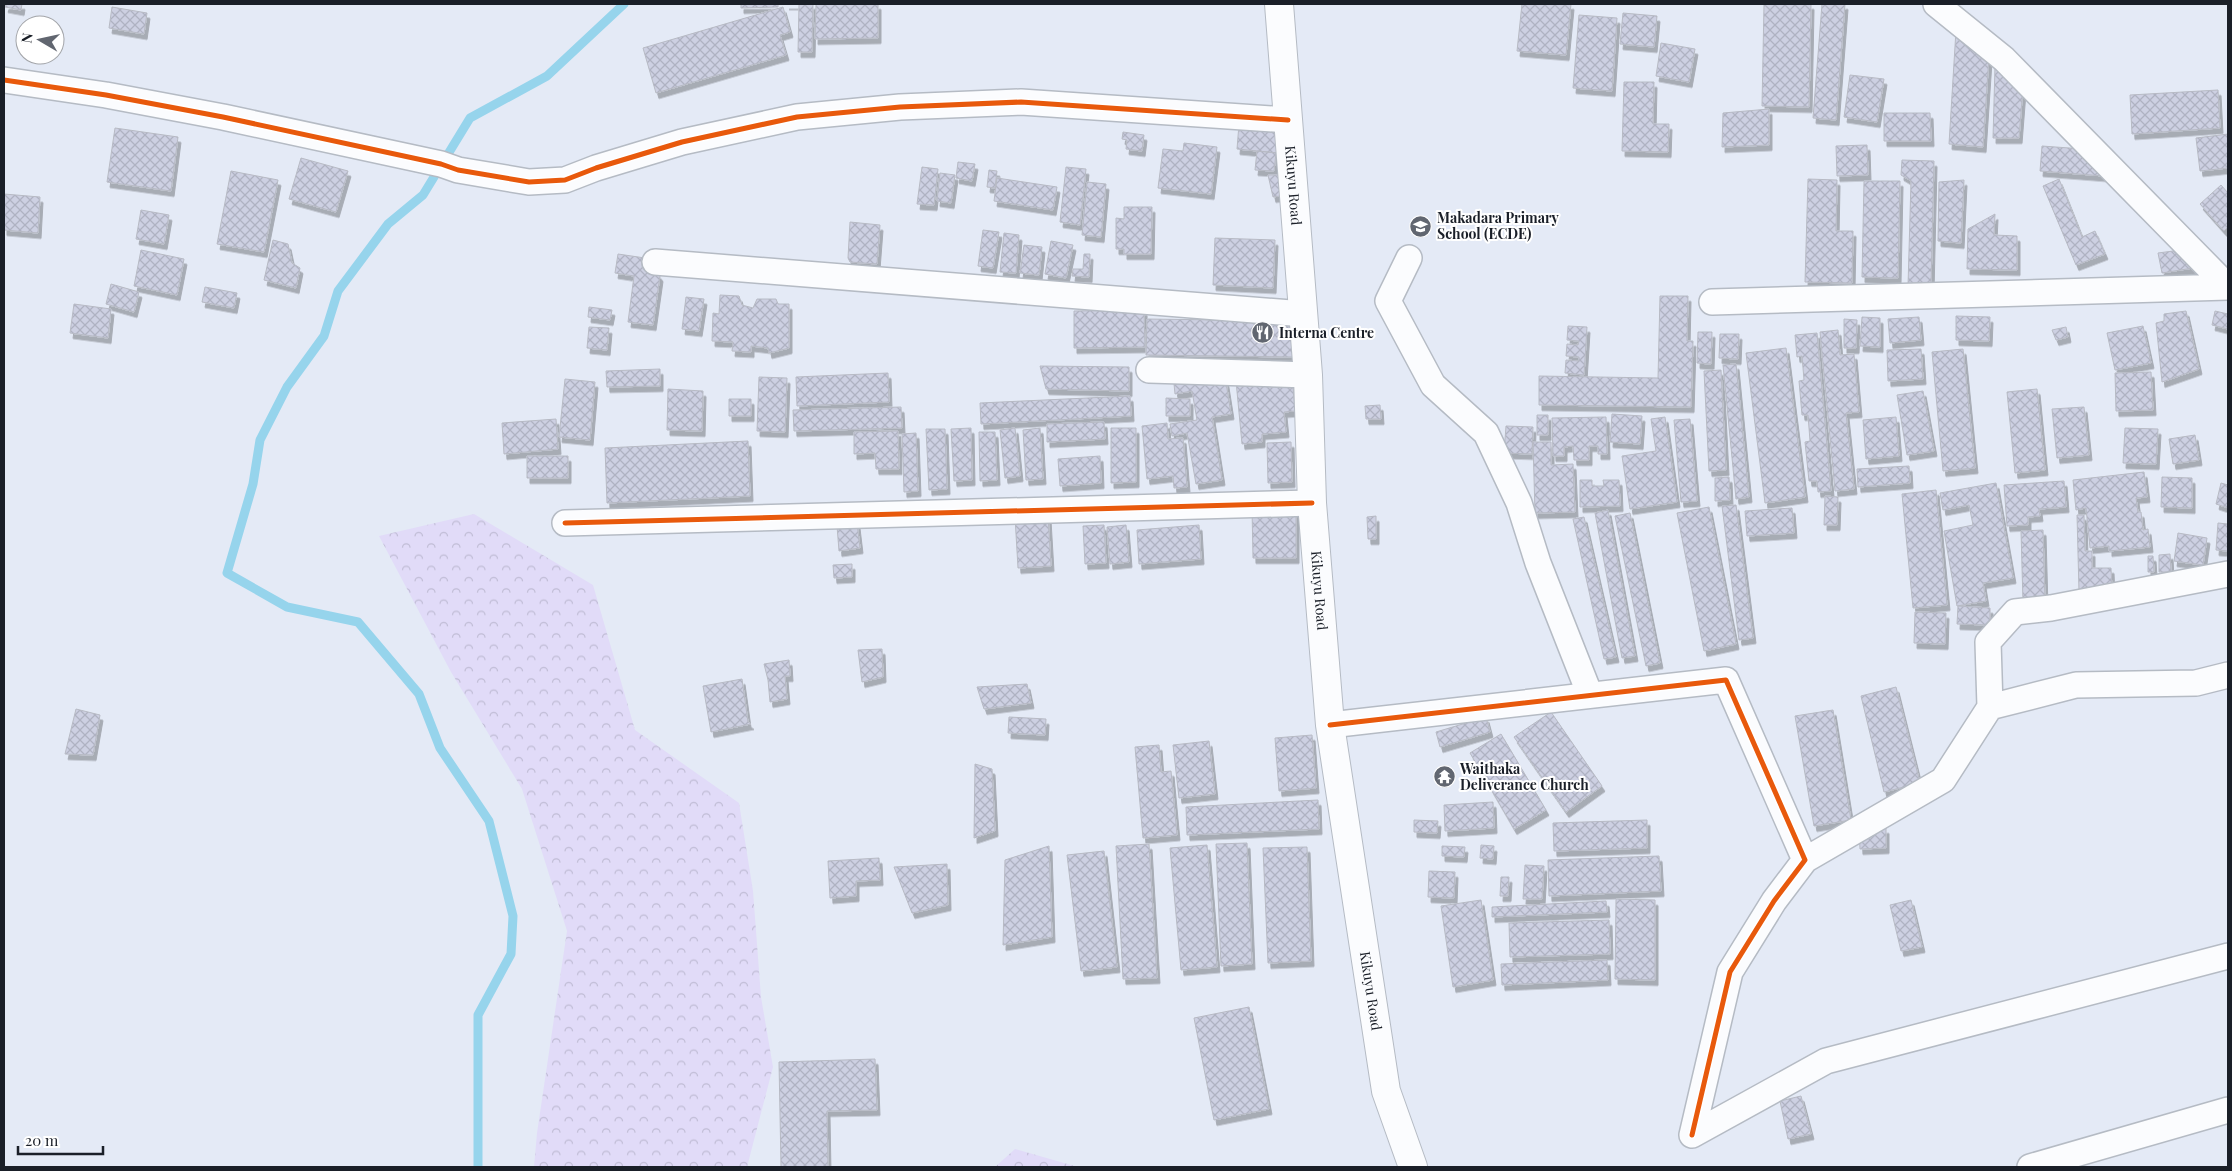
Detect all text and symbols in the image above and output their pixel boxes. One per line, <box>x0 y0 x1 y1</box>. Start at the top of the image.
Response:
north arrow <box>15 15 65 65</box>
text: N <box>16 31 37 44</box>
street label: Kikuyu Road <box>1281 145 1306 226</box>
place label: Makadara Primary School (ECDE) <box>1437 208 1560 243</box>
school or university icon: Makadara Primary School (ECDE) <box>1409 214 1433 238</box>
restaurant icon: Interna Centre <box>1251 321 1275 345</box>
place label: Interna Centre <box>1279 323 1374 342</box>
street label: Kikuyu Road <box>1307 550 1332 631</box>
place label: Waithaka Deliverance Church <box>1459 759 1589 794</box>
temple icon: Waithaka Deliverance Church <box>1432 765 1456 789</box>
street label: Kikuyu Road <box>1356 950 1387 1032</box>
scale bar <box>18 1124 102 1156</box>
text: 20 m <box>25 1130 59 1150</box>

